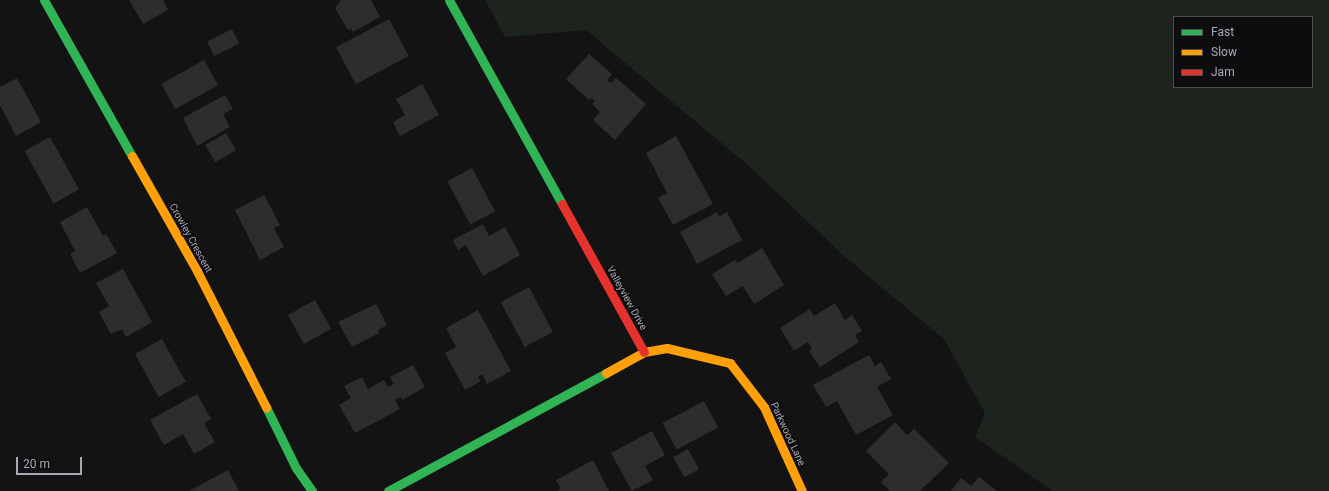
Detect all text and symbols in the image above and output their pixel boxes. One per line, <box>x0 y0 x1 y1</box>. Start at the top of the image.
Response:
legend <box>1173 16 1313 88</box>
text: Fast <box>1211 25 1234 39</box>
text: Slow <box>1211 45 1237 59</box>
text: Jam <box>1211 65 1235 79</box>
street label: Crowley Crescent <box>167 201 215 275</box>
street label: Valleyview Drive <box>604 264 650 332</box>
street label: Parkwood Lane <box>768 400 808 468</box>
scale bar <box>18 449 84 475</box>
text: 20 m <box>23 457 50 471</box>

